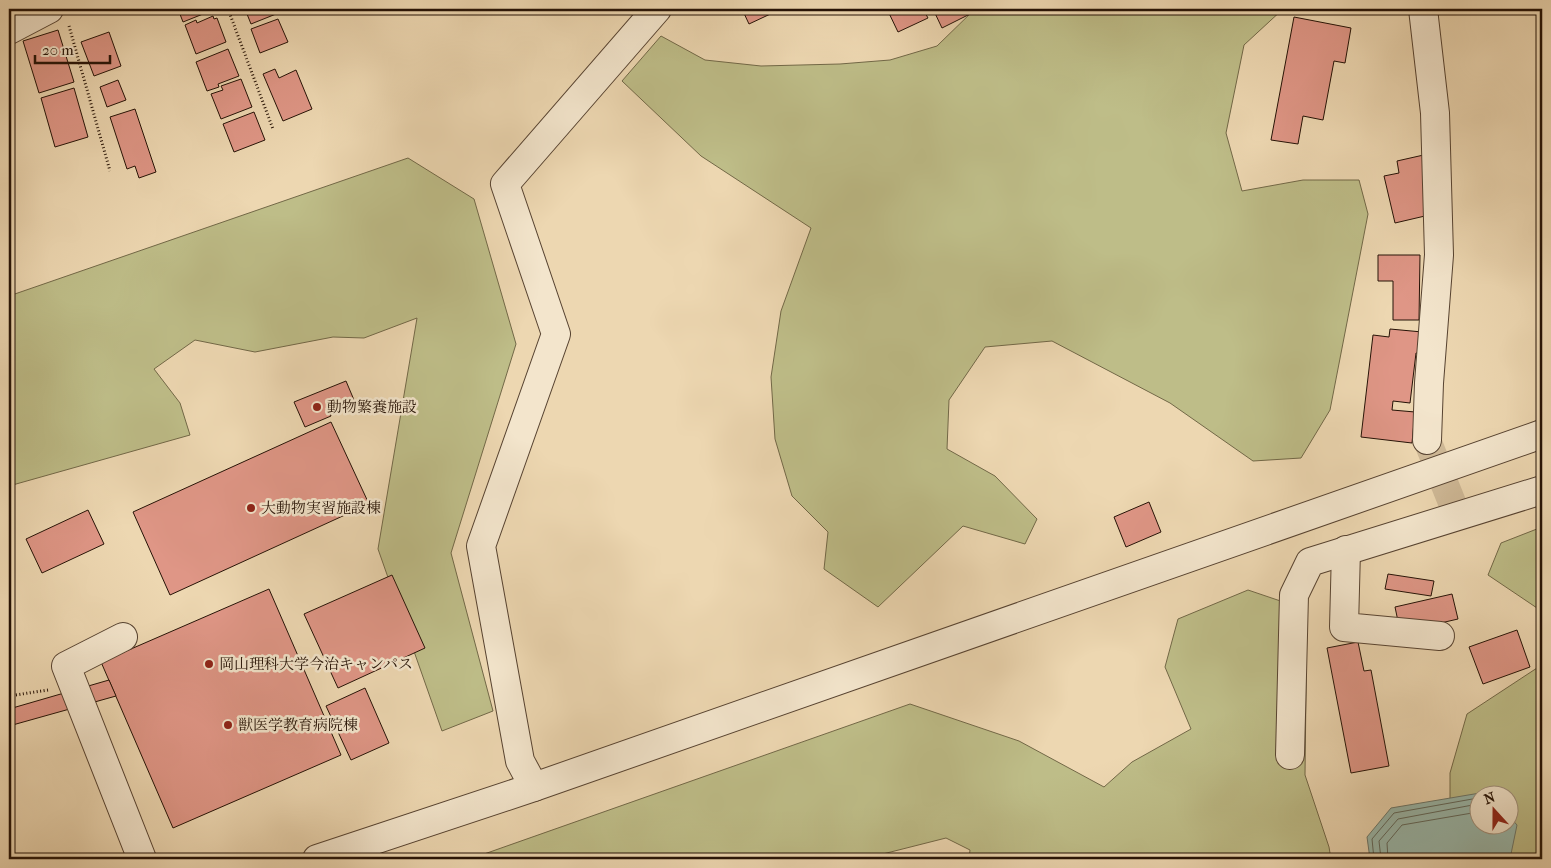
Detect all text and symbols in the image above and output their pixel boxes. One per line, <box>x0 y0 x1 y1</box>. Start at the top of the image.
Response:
scale bar <box>35 32 110 64</box>
text: 20 m <box>42 41 74 59</box>
place label: 動物繁養施設 <box>327 398 417 416</box>
marker: 動物繁養施設 <box>311 401 323 413</box>
place label: 大動物実習施設棟 <box>261 499 381 517</box>
marker: 大動物実習施設棟 <box>245 502 257 514</box>
place label: 岡山理科大学今治キャンパス <box>219 655 413 673</box>
marker: 岡山理科大学今治キャンパス <box>203 658 215 670</box>
place label: 獣医学教育病院棟 <box>238 716 358 734</box>
marker: 獣医学教育病院棟 <box>222 719 234 731</box>
north arrow <box>1468 786 1518 836</box>
text: N <box>1482 788 1498 808</box>

